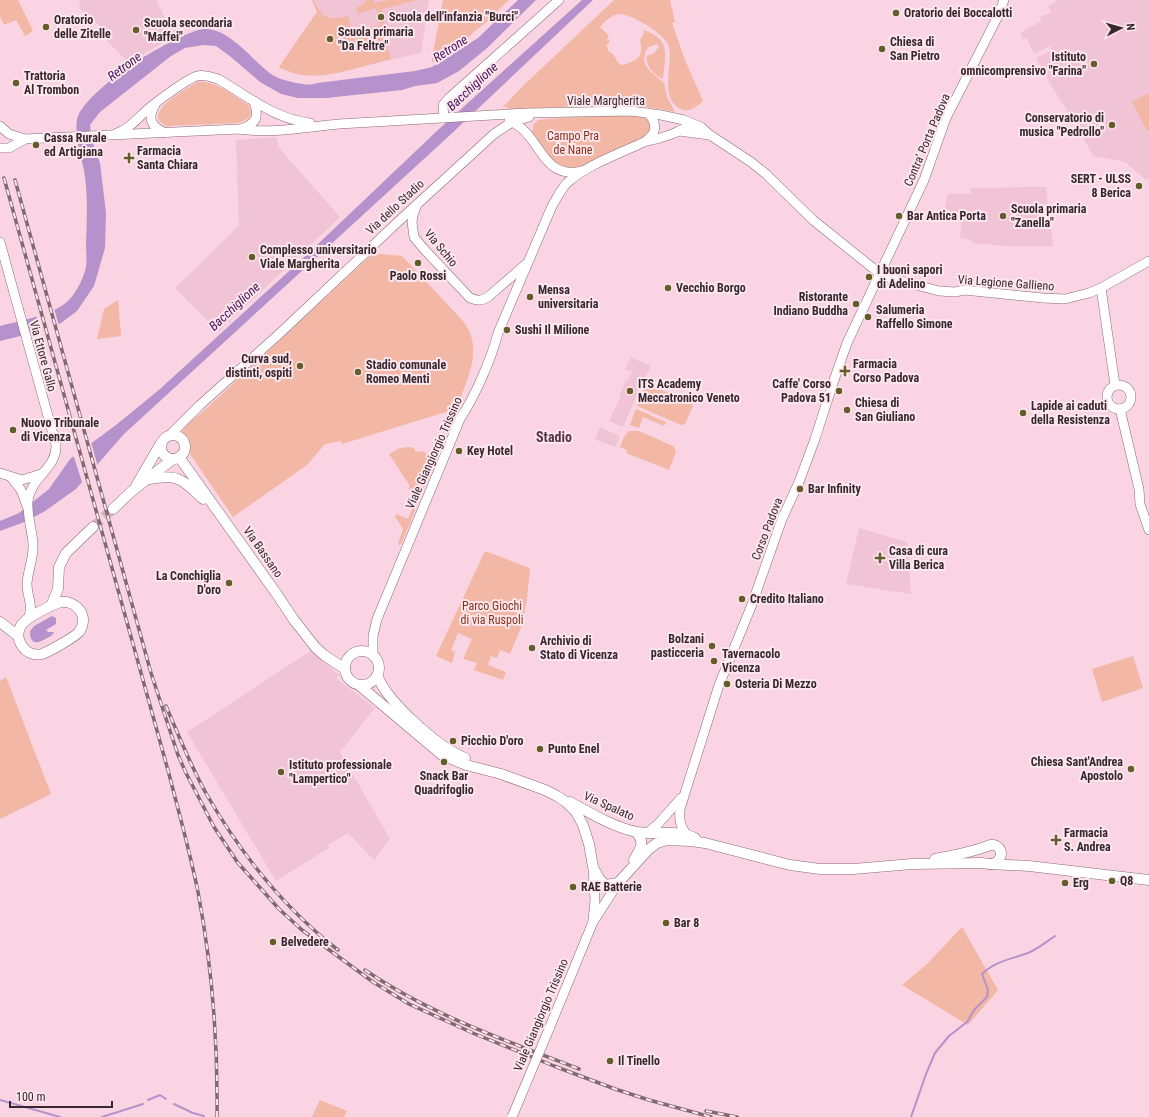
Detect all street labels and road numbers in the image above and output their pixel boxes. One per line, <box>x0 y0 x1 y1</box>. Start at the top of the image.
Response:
street label: Contra' Porta Padova <box>901 91 953 189</box>
street label: Viale Margherita <box>567 94 645 108</box>
street label: Via dello Stadio <box>363 177 427 237</box>
street label: Via Schio <box>421 227 461 269</box>
street label: Via Legione Gallieno <box>957 273 1055 293</box>
street label: Via Ettore Gallo <box>27 319 59 393</box>
street label: Viale Giangiorgio Trissino <box>403 395 465 511</box>
street label: Corso Padova <box>749 496 785 562</box>
street label: Via Bassano <box>240 524 286 580</box>
street label: Via Spalato <box>582 789 636 823</box>
street label: Viale Giangiorgio Trissino <box>511 957 571 1073</box>

